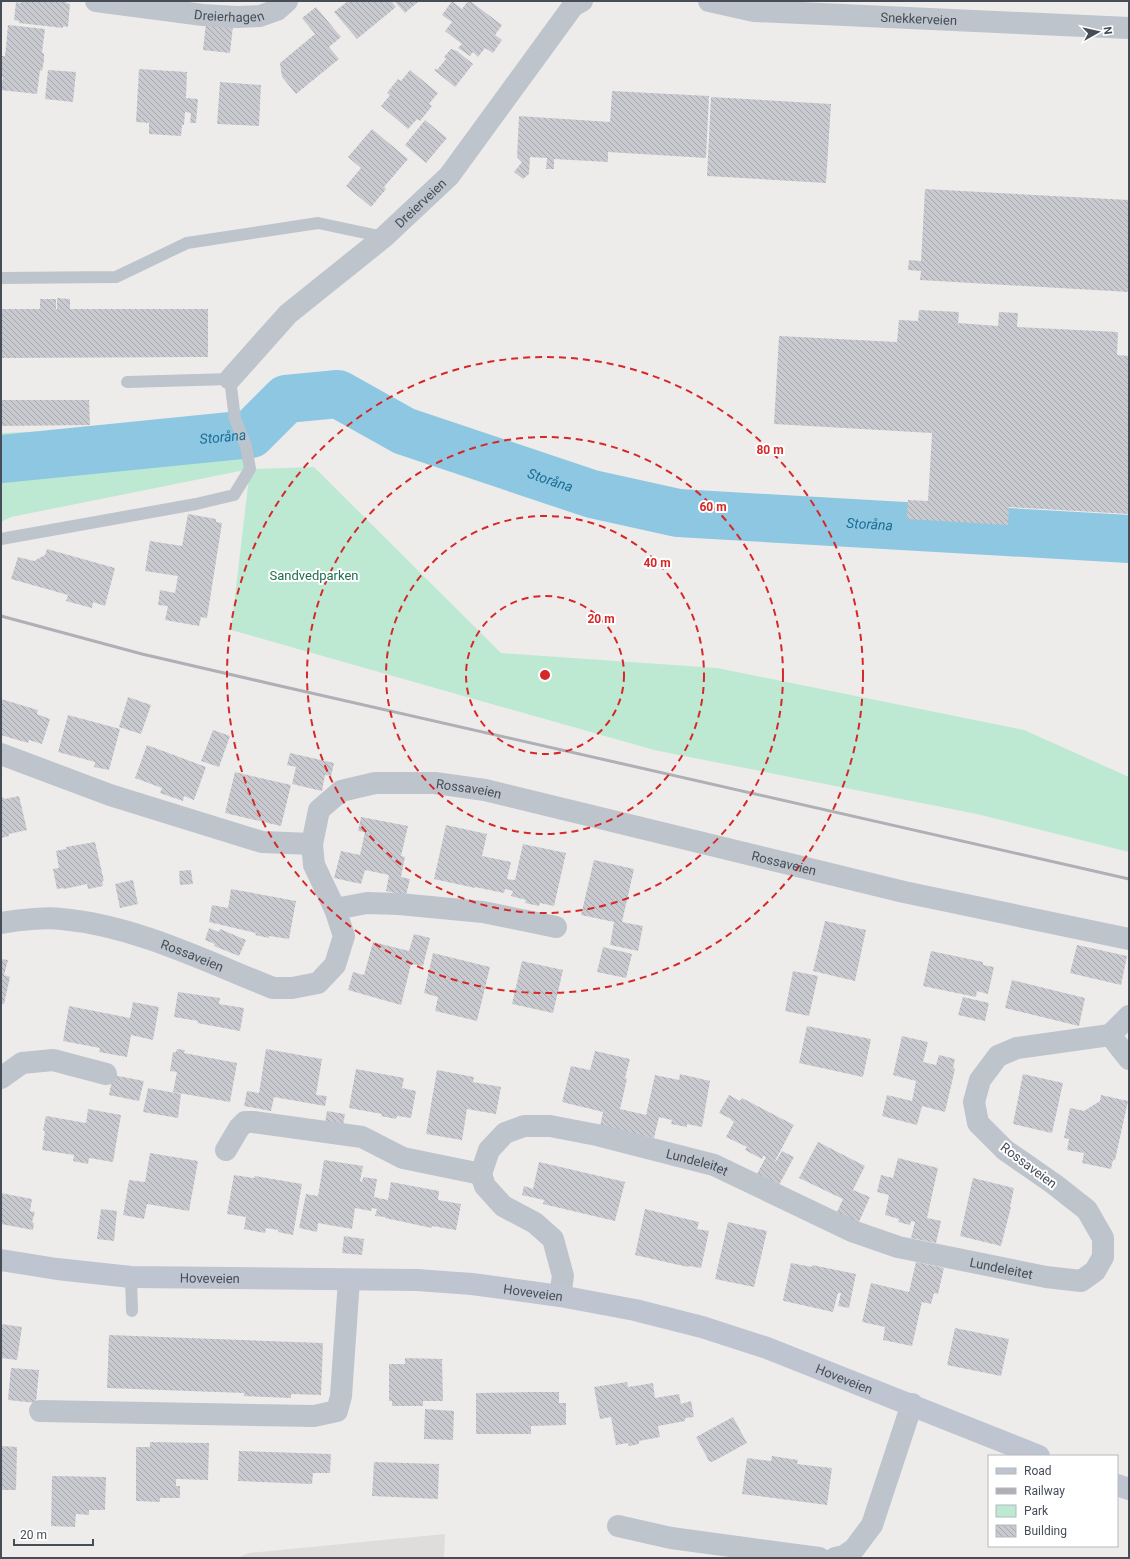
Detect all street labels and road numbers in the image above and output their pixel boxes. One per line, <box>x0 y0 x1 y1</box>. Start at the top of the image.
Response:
street label: Dreierhagen <box>193 7 266 25</box>
street label: Snekkerveien <box>880 10 957 28</box>
street label: Dreierveien <box>392 176 449 231</box>
street label: Rossaveien <box>435 776 503 802</box>
street label: Rossaveien <box>750 848 818 878</box>
street label: Rossaveien <box>159 936 226 975</box>
street label: Rossaveien <box>998 1139 1060 1191</box>
street label: Lundeleitet <box>665 1146 731 1179</box>
street label: Lundeleitet <box>968 1255 1034 1282</box>
street label: Hoveveien <box>180 1271 240 1286</box>
street label: Hoveveien <box>502 1281 564 1304</box>
street label: Hoveveien <box>813 1361 875 1397</box>

